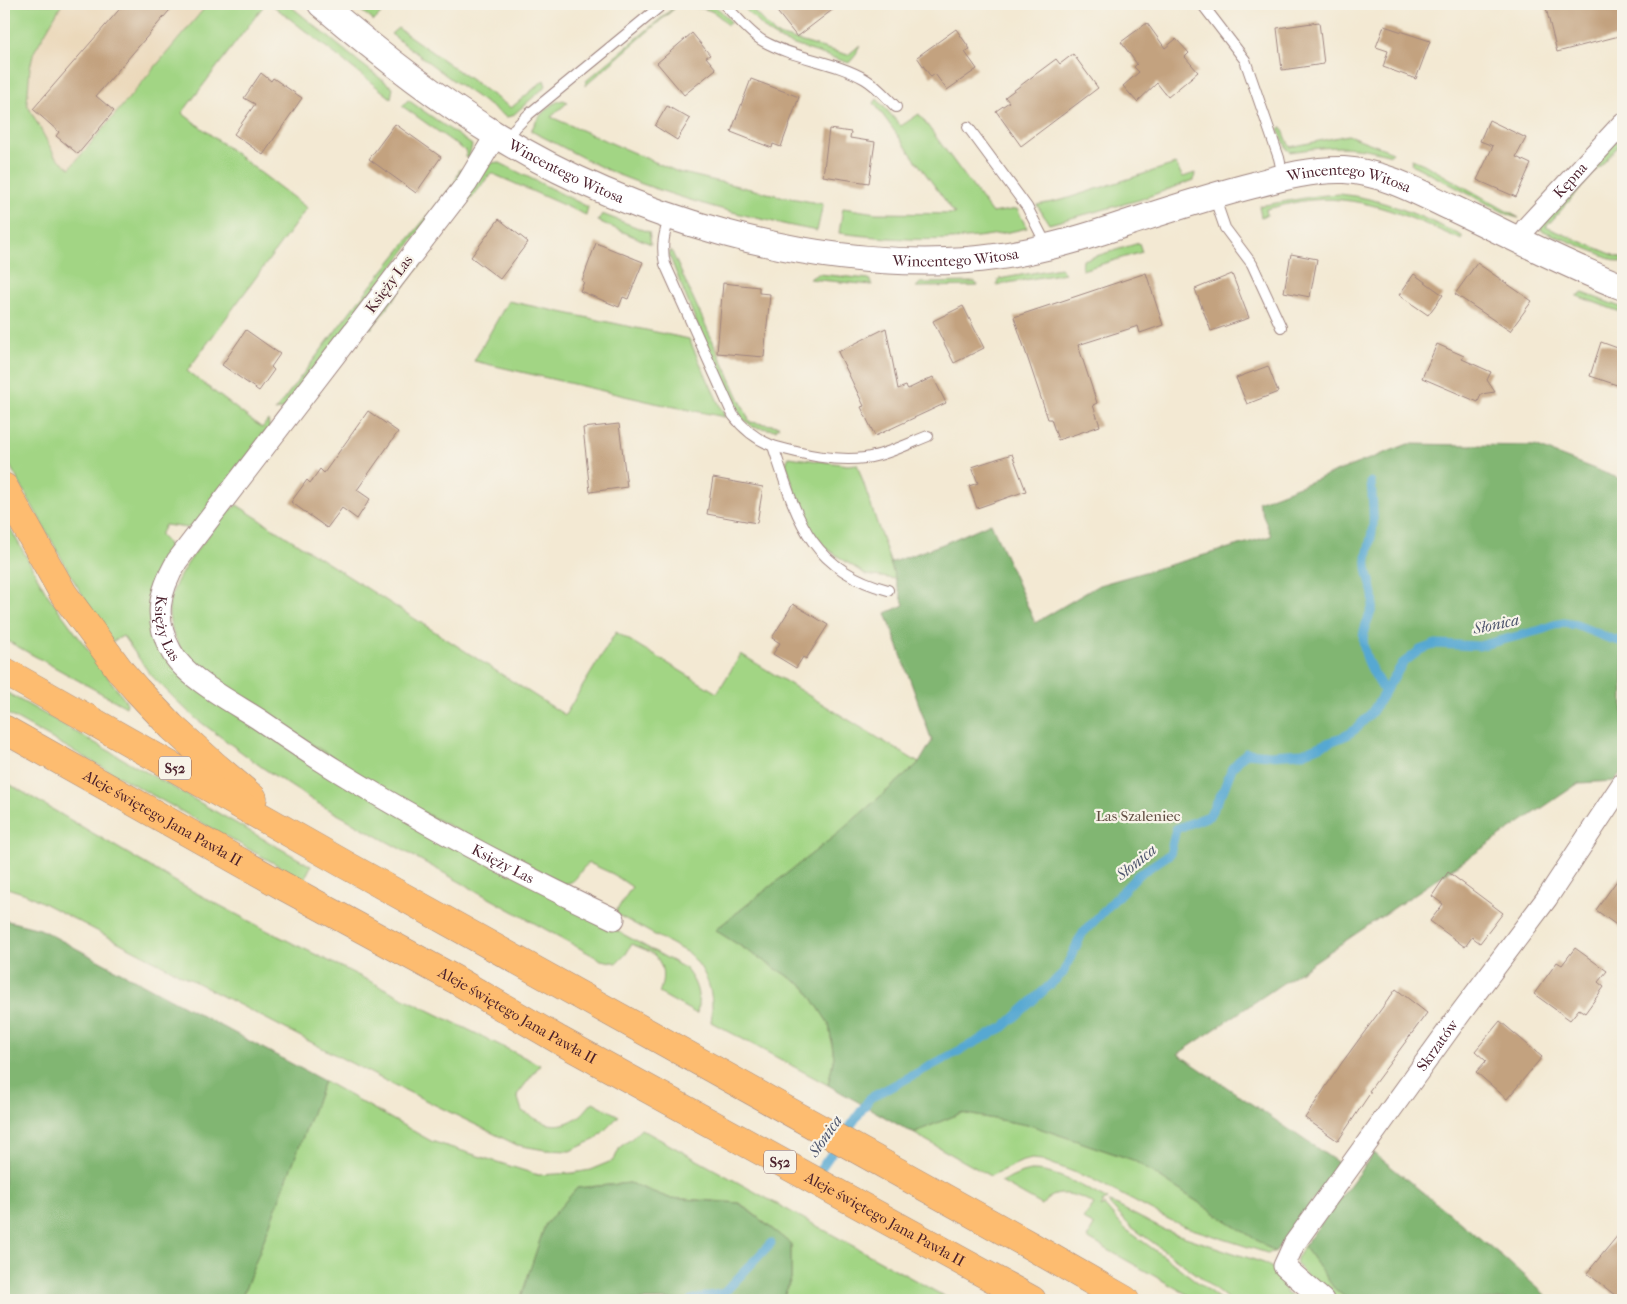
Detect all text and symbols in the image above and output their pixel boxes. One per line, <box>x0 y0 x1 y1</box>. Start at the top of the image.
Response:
street label: Wincentego Witosa <box>504 135 627 208</box>
street label: Kępna <box>1549 158 1592 202</box>
street label: Wincentego Witosa <box>1284 161 1415 197</box>
street label: Wincentego Witosa <box>891 244 1021 270</box>
street label: Księży Las <box>361 251 417 316</box>
street label: Księży Las <box>151 594 184 665</box>
water label: Słonica <box>1470 610 1521 638</box>
road number: S52 <box>159 756 191 780</box>
street label: Aleje świętego Jana Pawła II <box>79 766 245 870</box>
park label: Las Szaleniec <box>1096 807 1181 825</box>
street label: Księży Las <box>469 840 537 888</box>
water label: Słonica <box>1111 840 1160 885</box>
street label: Aleje świętego Jana Pawła II <box>434 963 600 1068</box>
street label: Skrzatów <box>1413 1015 1463 1075</box>
water label: Słonica <box>803 1111 846 1161</box>
road number: S52 <box>764 1150 796 1174</box>
street label: Aleje świętego Jana Pawła II <box>801 1167 968 1270</box>

